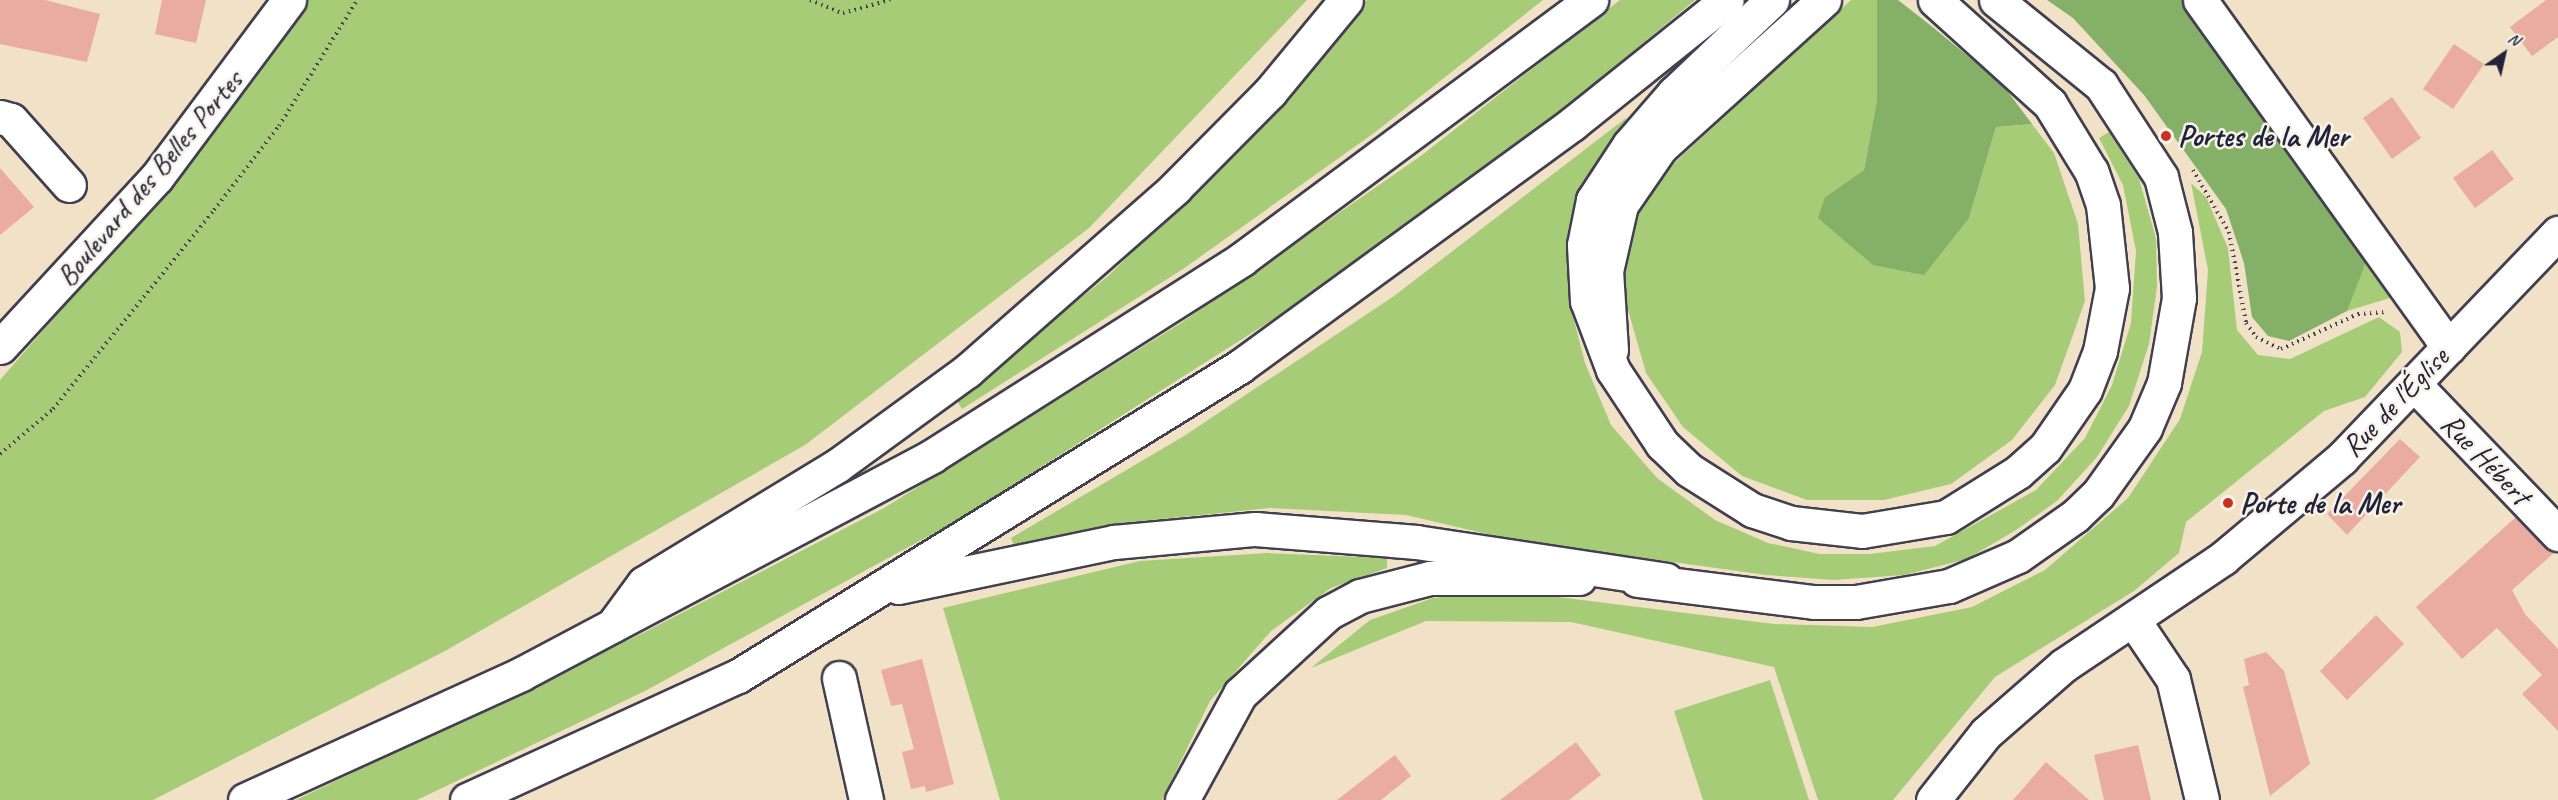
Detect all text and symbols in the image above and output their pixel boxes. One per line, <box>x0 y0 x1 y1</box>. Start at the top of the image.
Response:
north arrow <box>2474 24 2534 84</box>
text: N <box>2504 28 2524 50</box>
street label: Boulevard des Belles Portes <box>48 62 250 294</box>
place label: Portes de la Mer <box>2178 118 2349 154</box>
marker: Portes de la Mer <box>2159 129 2173 143</box>
street label: Rue de l'Église <box>2334 340 2456 464</box>
street label: Rue Hébert <box>2434 406 2538 512</box>
place label: Porte de la Mer <box>2240 485 2400 521</box>
marker: Porte de la Mer <box>2221 496 2235 510</box>

